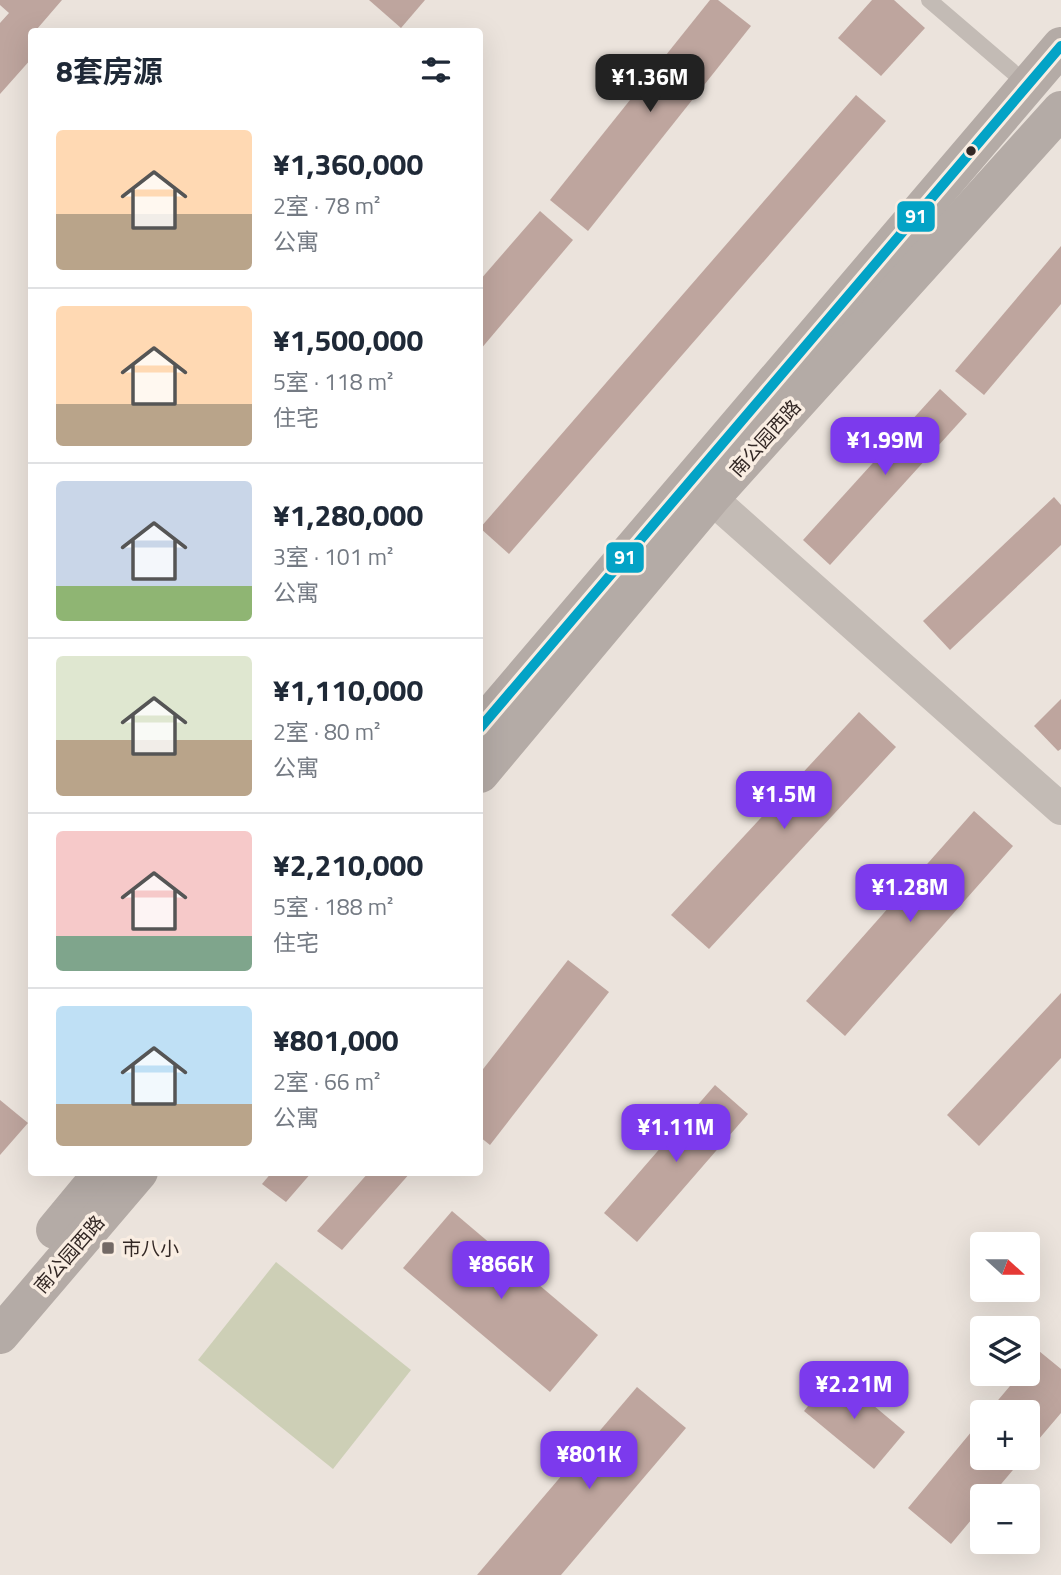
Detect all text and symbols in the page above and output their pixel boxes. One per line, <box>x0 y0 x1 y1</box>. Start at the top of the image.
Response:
text: 8套房源 <box>56 48 163 94</box>
icon: filters <box>417 51 455 89</box>
pin: ¥1.36M <box>593 54 707 114</box>
text: ¥1.36M <box>611 59 689 94</box>
text: ¥1,360,000 <box>273 141 423 187</box>
unlabelled marker <box>964 144 978 158</box>
icon: home <box>112 158 196 242</box>
text: 2室 · 78 m² <box>273 188 380 223</box>
line badge: 91 <box>896 200 936 233</box>
text: 91 <box>905 201 927 230</box>
text: 公寓 <box>273 224 319 259</box>
text: ¥1,500,000 <box>273 317 423 363</box>
icon: home <box>112 334 196 418</box>
text: 5室 · 118 m² <box>273 364 393 399</box>
street label: 南公园西路 <box>722 393 807 483</box>
text: 住宅 <box>273 400 319 435</box>
pin: ¥1.99M <box>828 418 942 477</box>
text: ¥1.99M <box>846 422 924 457</box>
text: ¥1,280,000 <box>273 492 423 538</box>
icon: home <box>112 509 196 593</box>
text: 3室 · 101 m² <box>273 539 393 574</box>
line badge: 91 <box>605 541 645 574</box>
text: 91 <box>614 542 636 571</box>
text: 公寓 <box>273 575 319 610</box>
text: ¥1,110,000 <box>273 667 423 713</box>
icon: home <box>112 684 196 768</box>
text: 2室 · 80 m² <box>273 714 380 749</box>
text: 公寓 <box>273 750 319 785</box>
pin: ¥1.5M <box>735 772 833 831</box>
text: ¥1.5M <box>752 776 816 811</box>
text: ¥2,210,000 <box>273 842 423 888</box>
icon: home <box>112 859 196 943</box>
pin: ¥1.28M <box>853 864 967 924</box>
text: ¥1.28M <box>871 869 949 904</box>
text: 5室 · 188 m² <box>273 889 393 924</box>
text: 住宅 <box>273 925 319 960</box>
text: ¥801,000 <box>273 1017 399 1063</box>
icon: home <box>112 1034 196 1118</box>
text: 2室 · 66 m² <box>273 1064 380 1099</box>
text: 公寓 <box>273 1100 319 1135</box>
pin: ¥1.11M <box>619 1104 733 1164</box>
text: ¥1.11M <box>637 1109 715 1144</box>
street label: 南公园西路 <box>27 1208 111 1299</box>
north arrow <box>970 1232 1040 1302</box>
map controls <box>970 1232 1040 1554</box>
place label: 市八小 <box>122 1233 179 1262</box>
marker: 市八小 <box>100 1240 116 1256</box>
pin: ¥866K <box>452 1242 550 1301</box>
text: ¥866K <box>468 1246 534 1281</box>
button: layers <box>970 1316 1040 1386</box>
pin: ¥2.21M <box>797 1362 911 1421</box>
text: ¥2.21M <box>815 1366 893 1401</box>
button: + <box>970 1400 1040 1470</box>
pin: ¥801K <box>540 1432 638 1491</box>
text: ¥801K <box>556 1436 622 1471</box>
button: − <box>970 1484 1040 1554</box>

